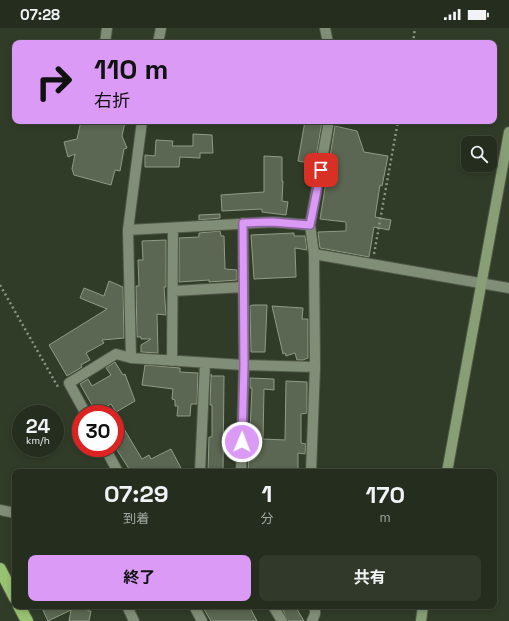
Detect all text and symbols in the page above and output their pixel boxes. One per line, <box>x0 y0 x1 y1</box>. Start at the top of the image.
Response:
text: 07:28 <box>20 5 60 24</box>
text: 110 m <box>94 51 168 87</box>
icon: right <box>28 56 80 108</box>
text: 右折 <box>94 89 130 112</box>
map controls <box>461 136 497 172</box>
button: search <box>461 136 497 172</box>
pin <box>304 153 338 187</box>
icon: arrive <box>310 159 332 181</box>
speed limit sign: 30 <box>72 405 124 457</box>
text: 24 <box>26 413 50 439</box>
position arrow <box>221 421 263 463</box>
text: km/h <box>26 434 50 447</box>
text: 07:29 <box>104 478 168 509</box>
text: 1 <box>262 478 272 509</box>
text: 170 <box>365 479 405 510</box>
text: m <box>380 509 391 526</box>
text: 到着 <box>123 510 149 527</box>
text: 分 <box>260 510 273 527</box>
button: 終了 <box>28 555 251 601</box>
button: 共有 <box>259 555 481 601</box>

